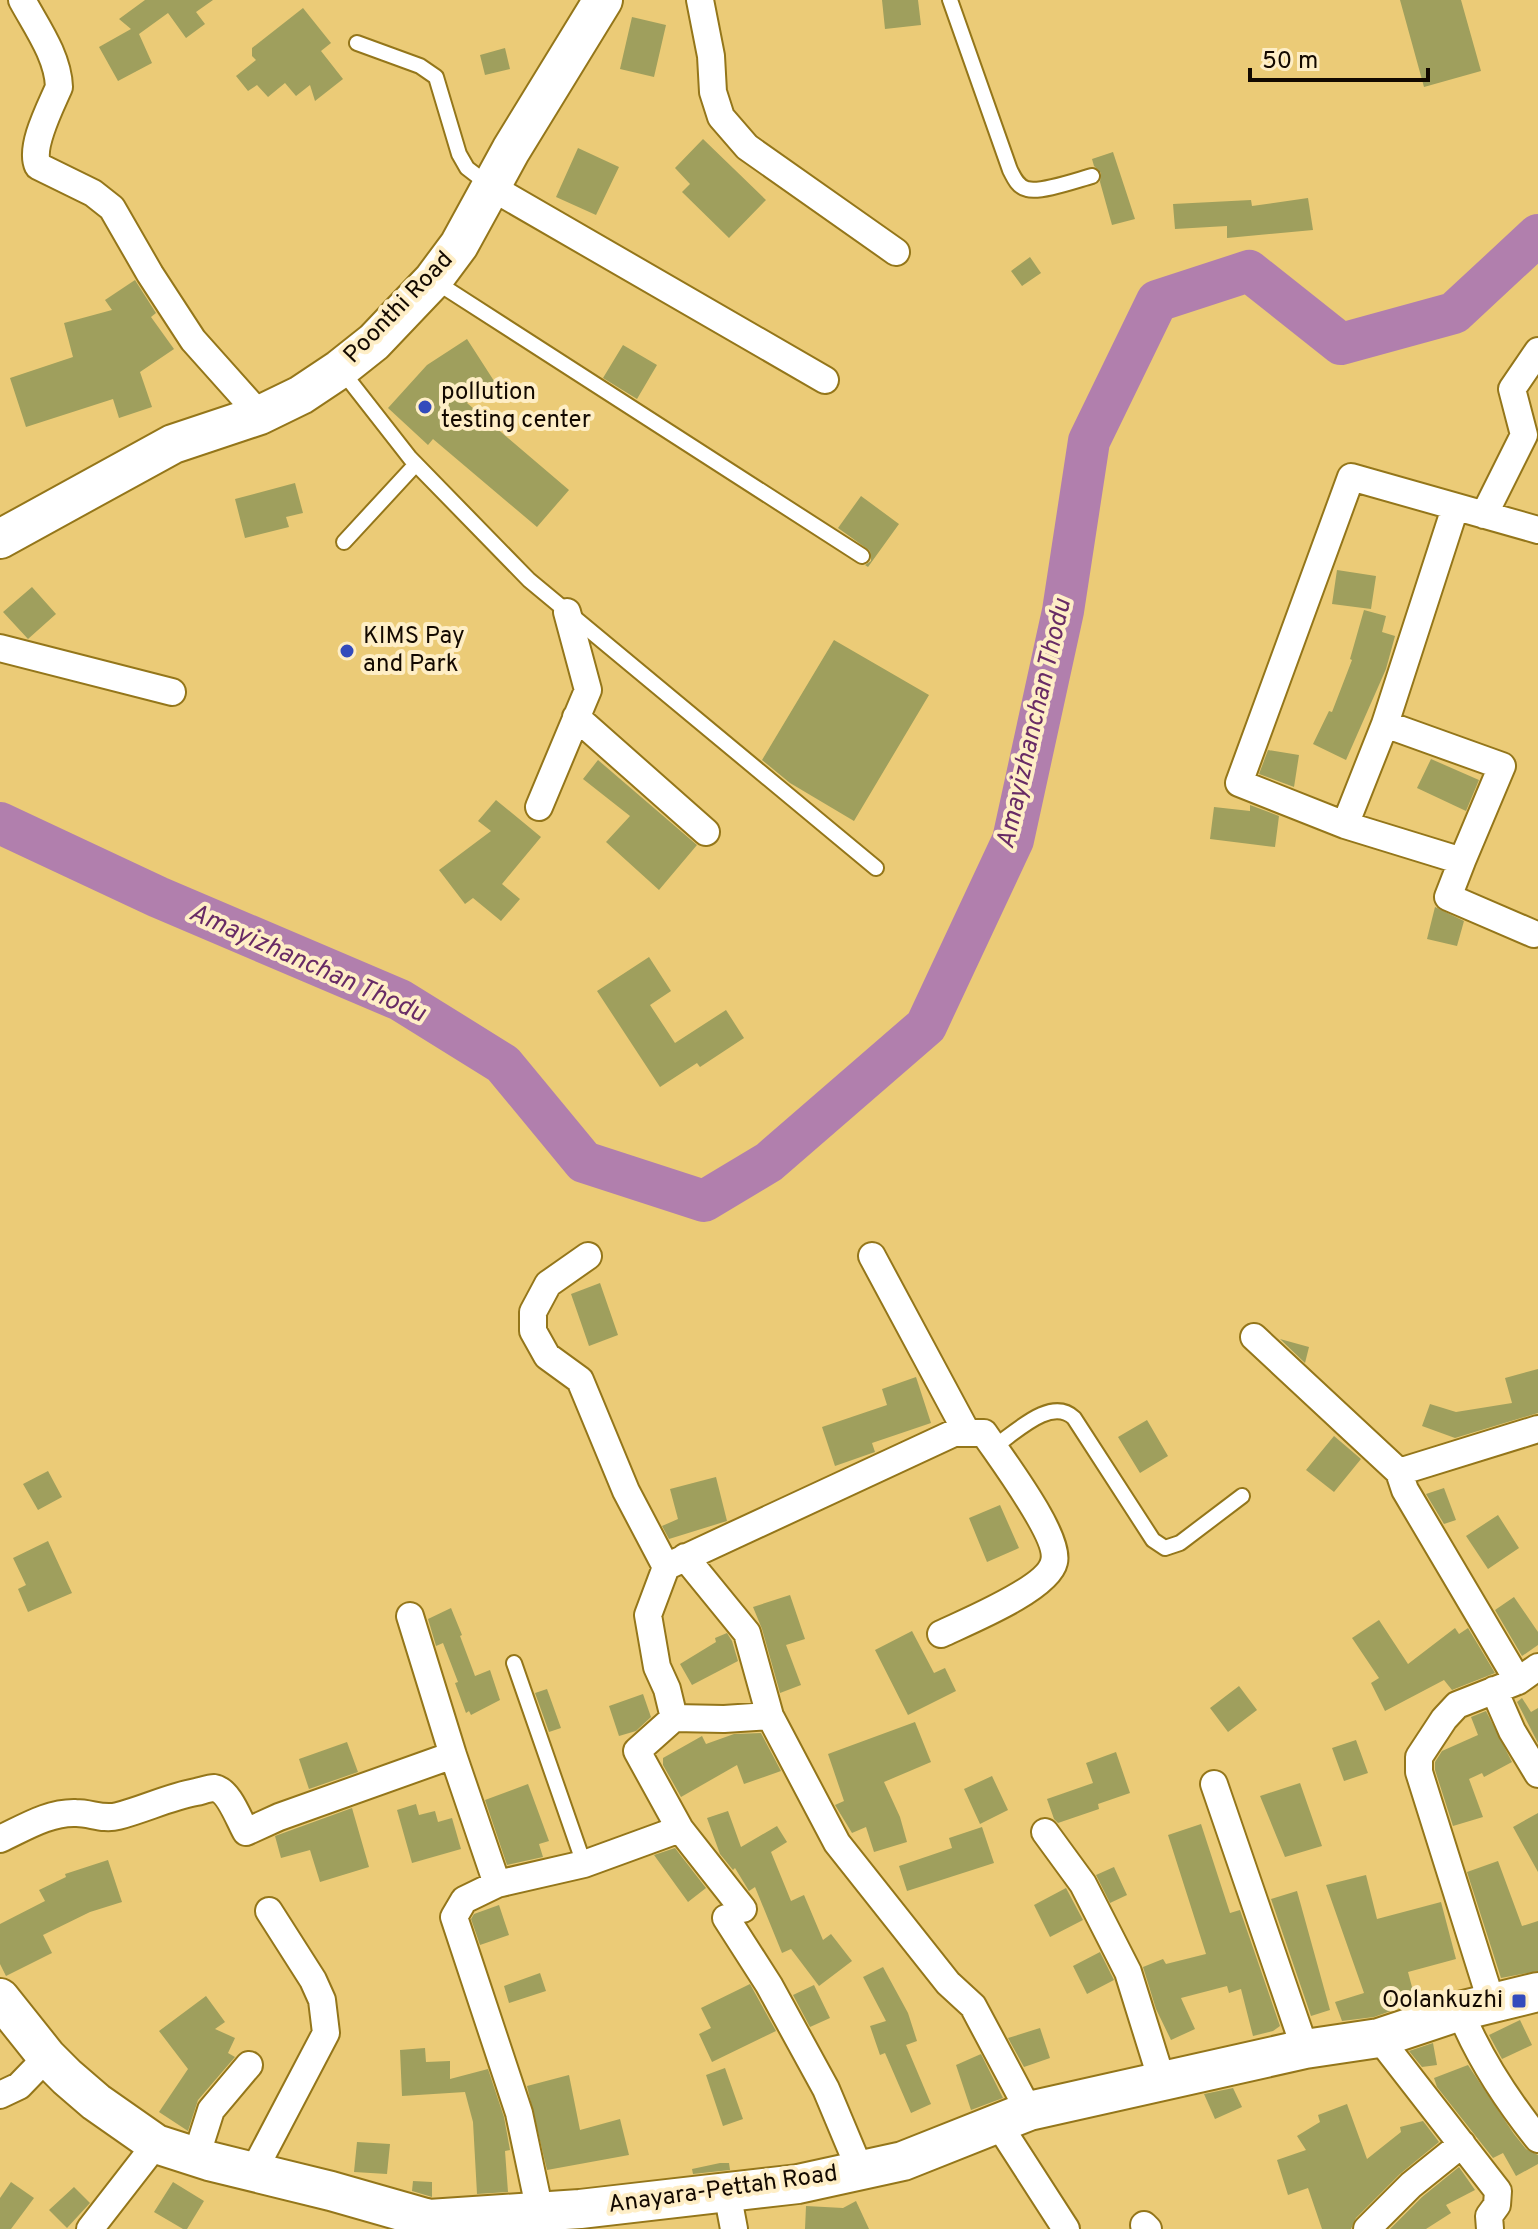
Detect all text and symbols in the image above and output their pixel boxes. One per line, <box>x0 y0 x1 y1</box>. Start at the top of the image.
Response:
scale bar <box>1250 32 1428 82</box>
text: 50 m <box>1262 47 1318 77</box>
street label: Poonthi Road <box>338 246 460 370</box>
place label: pollution testing center <box>441 378 591 436</box>
marker: pollution testing center <box>416 398 434 416</box>
water label: Amayizhanchan Thodu <box>990 595 1080 852</box>
place label: KIMS Pay and Park <box>363 622 465 680</box>
marker: KIMS Pay and Park <box>338 642 356 660</box>
water label: Amayizhanchan Thodu <box>184 897 431 1031</box>
place label: Oolankuzhi <box>1382 1986 1503 2016</box>
marker: Oolankuzhi <box>1510 1992 1528 2010</box>
street label: Anayara-Pettah Road <box>606 2159 840 2221</box>

